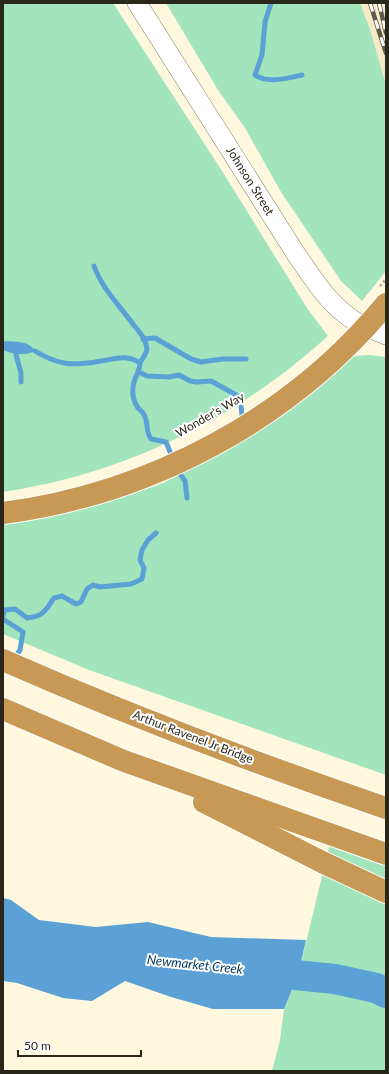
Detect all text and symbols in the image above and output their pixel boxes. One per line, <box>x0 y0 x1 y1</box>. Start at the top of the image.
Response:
street label: Johnson Street <box>223 144 278 219</box>
street label: Wonder's Way <box>173 388 247 440</box>
street label: Arthur Ravenel Jr Bridge <box>131 707 256 766</box>
water label: Newmarket Creek <box>146 951 245 977</box>
scale bar <box>18 1032 141 1058</box>
text: 50 m <box>24 1038 51 1053</box>

